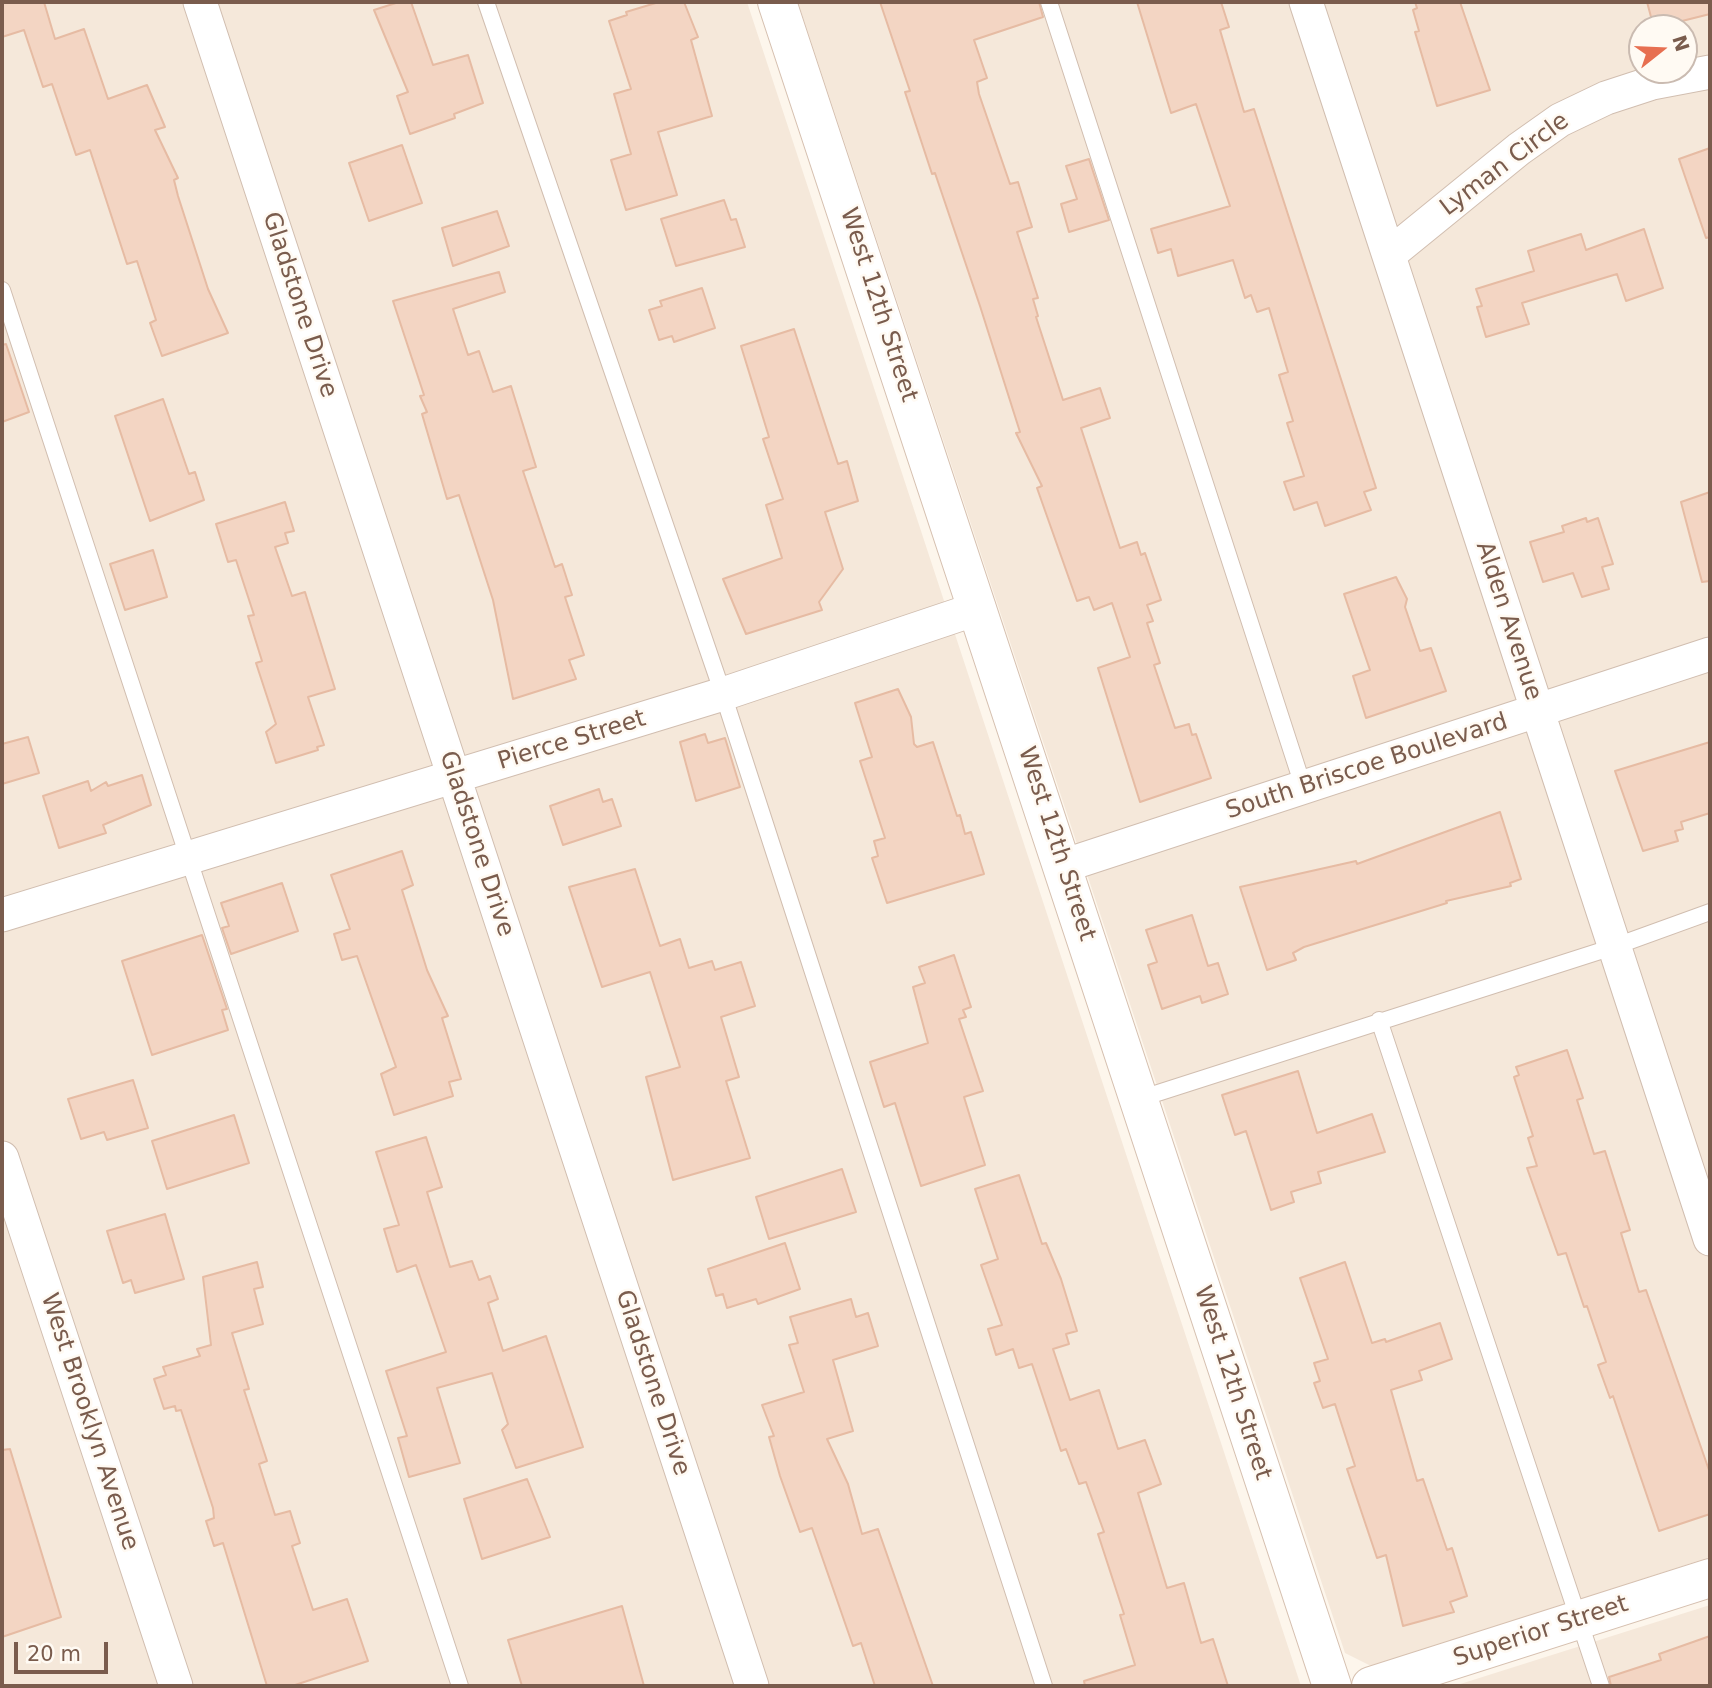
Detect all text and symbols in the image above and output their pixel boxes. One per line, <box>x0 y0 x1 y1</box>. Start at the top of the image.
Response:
north arrow <box>1628 14 1698 84</box>
text: N <box>1668 32 1694 54</box>
street label: Lyman Circle <box>1435 107 1575 223</box>
street label: West 12th Street <box>833 204 923 406</box>
street label: Gladstone Drive <box>255 209 343 401</box>
street label: Alden Avenue <box>1469 538 1547 704</box>
street label: Pierce Street <box>495 705 649 777</box>
street label: South Briscoe Boulevard <box>1222 708 1512 826</box>
street label: West 12th Street <box>1011 743 1101 945</box>
street label: Gladstone Drive <box>432 748 520 940</box>
street label: West 12th Street <box>1187 1282 1277 1484</box>
street label: Gladstone Drive <box>608 1287 696 1479</box>
street label: West Brooklyn Avenue <box>34 1290 144 1554</box>
street label: Superior Street <box>1450 1590 1632 1674</box>
scale bar <box>18 1628 112 1672</box>
text: 20 m <box>27 1642 81 1666</box>

